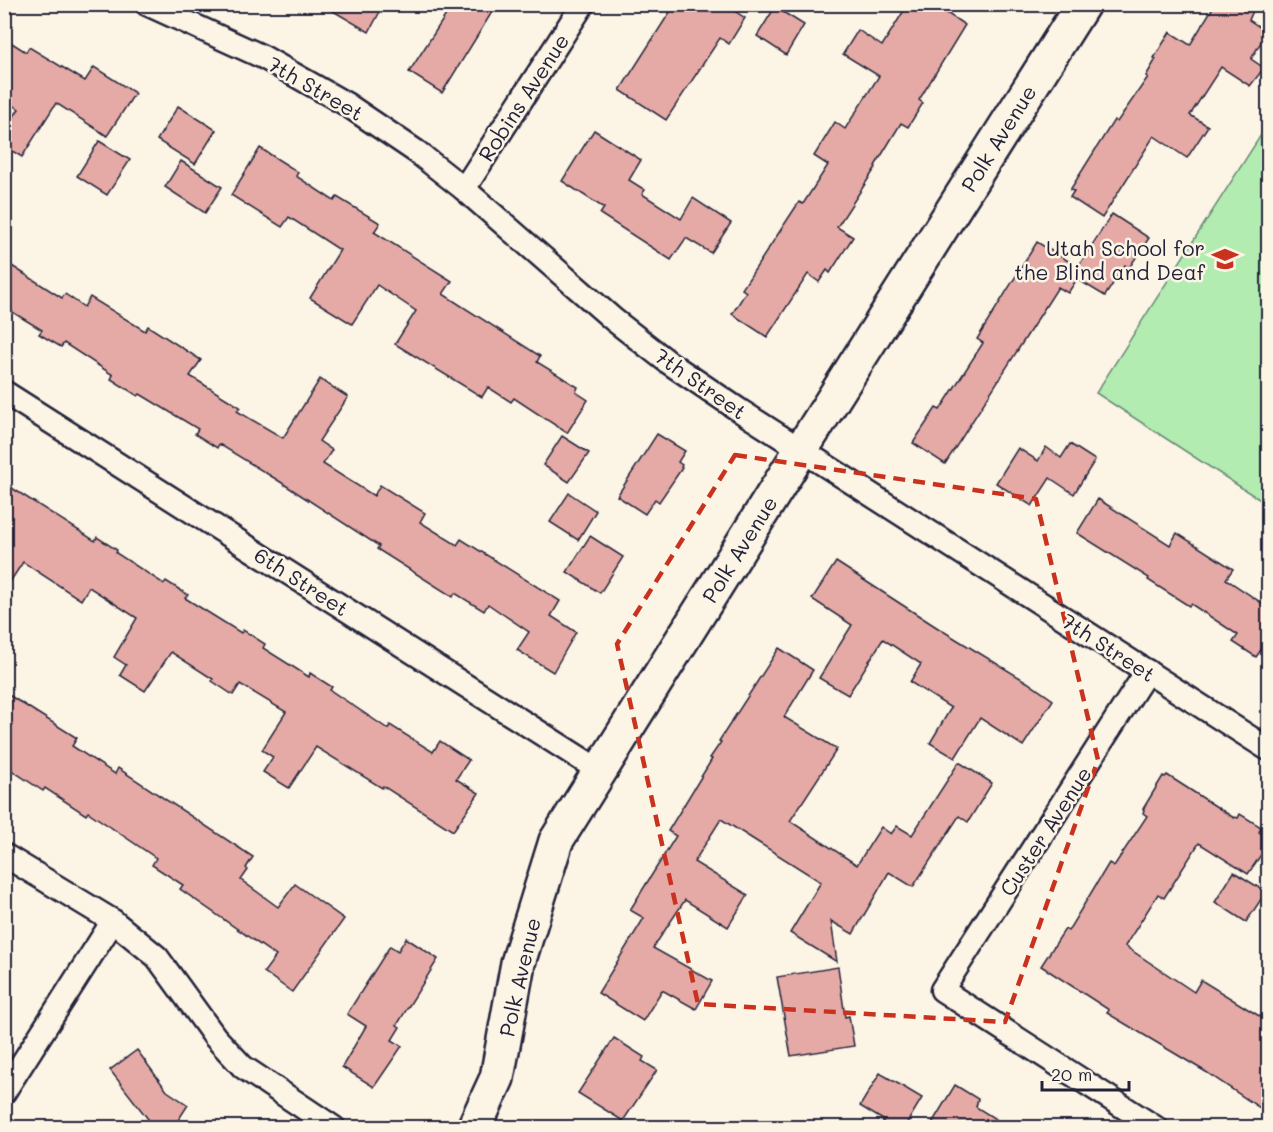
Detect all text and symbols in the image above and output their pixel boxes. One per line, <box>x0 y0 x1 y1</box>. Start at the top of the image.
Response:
street label: Robins Avenue <box>472 28 574 166</box>
street label: 7th Street <box>263 50 369 126</box>
street label: Polk Avenue <box>954 79 1042 197</box>
place label: Utah School for the Blind and Deaf <box>1014 234 1206 285</box>
school or university icon: Utah School for the Blind and Deaf <box>1210 244 1240 274</box>
street label: 7th Street <box>650 341 752 425</box>
street label: Polk Avenue <box>695 490 783 608</box>
street label: 6th Street <box>250 540 354 622</box>
street label: 7th Street <box>1057 607 1161 687</box>
street label: Custer Avenue <box>993 761 1097 901</box>
street label: Polk Avenue <box>492 915 546 1039</box>
scale bar <box>1042 1054 1129 1092</box>
text: 20 m <box>1051 1062 1092 1086</box>

